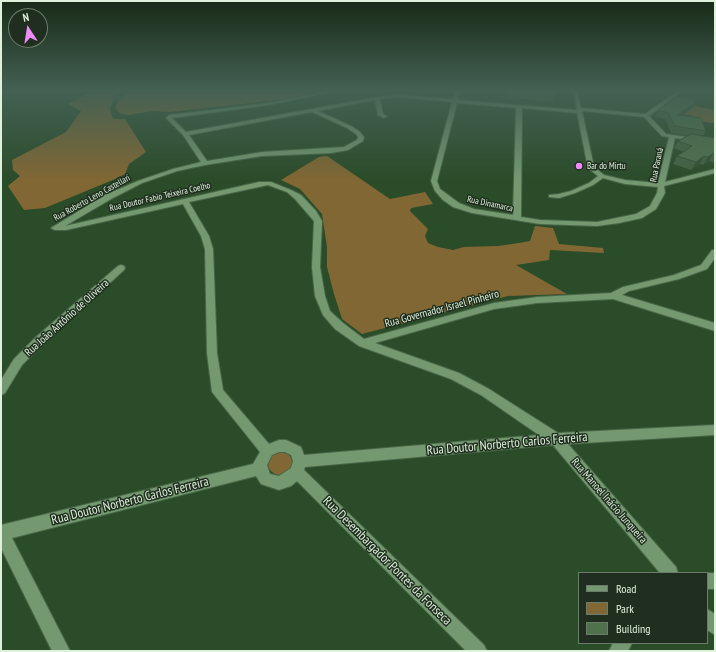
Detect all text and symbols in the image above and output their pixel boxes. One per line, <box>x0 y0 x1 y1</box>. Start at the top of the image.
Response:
north arrow <box>8 8 48 48</box>
text: N <box>21 10 30 25</box>
street label: Rua Paraná <box>648 147 666 183</box>
marker: Bar do Mirtu <box>574 161 584 171</box>
place label: Bar do Mirtu <box>587 161 626 171</box>
street label: Rua Roberto Leno Castellari <box>52 172 132 224</box>
street label: Rua Doutor Fabio Teixeira Coelho <box>108 180 212 214</box>
street label: Rua Dinamarca <box>466 194 514 214</box>
street label: Rua João Antônio de Oliveira <box>22 277 112 359</box>
street label: Rua Governador Israel Pinheiro <box>383 287 501 331</box>
street label: Rua Doutor Norberto Carlos Ferreira <box>426 429 588 459</box>
street label: Rua Manoel Inácio Junqueira <box>568 456 650 546</box>
street label: Rua Doutor Norberto Carlos Ferreira <box>50 474 210 528</box>
street label: Rua Desembargador Pontes da Fonseca <box>319 493 455 629</box>
legend <box>578 572 708 644</box>
text: Road <box>616 581 636 596</box>
text: Park <box>616 601 634 616</box>
text: Building <box>616 621 651 636</box>

